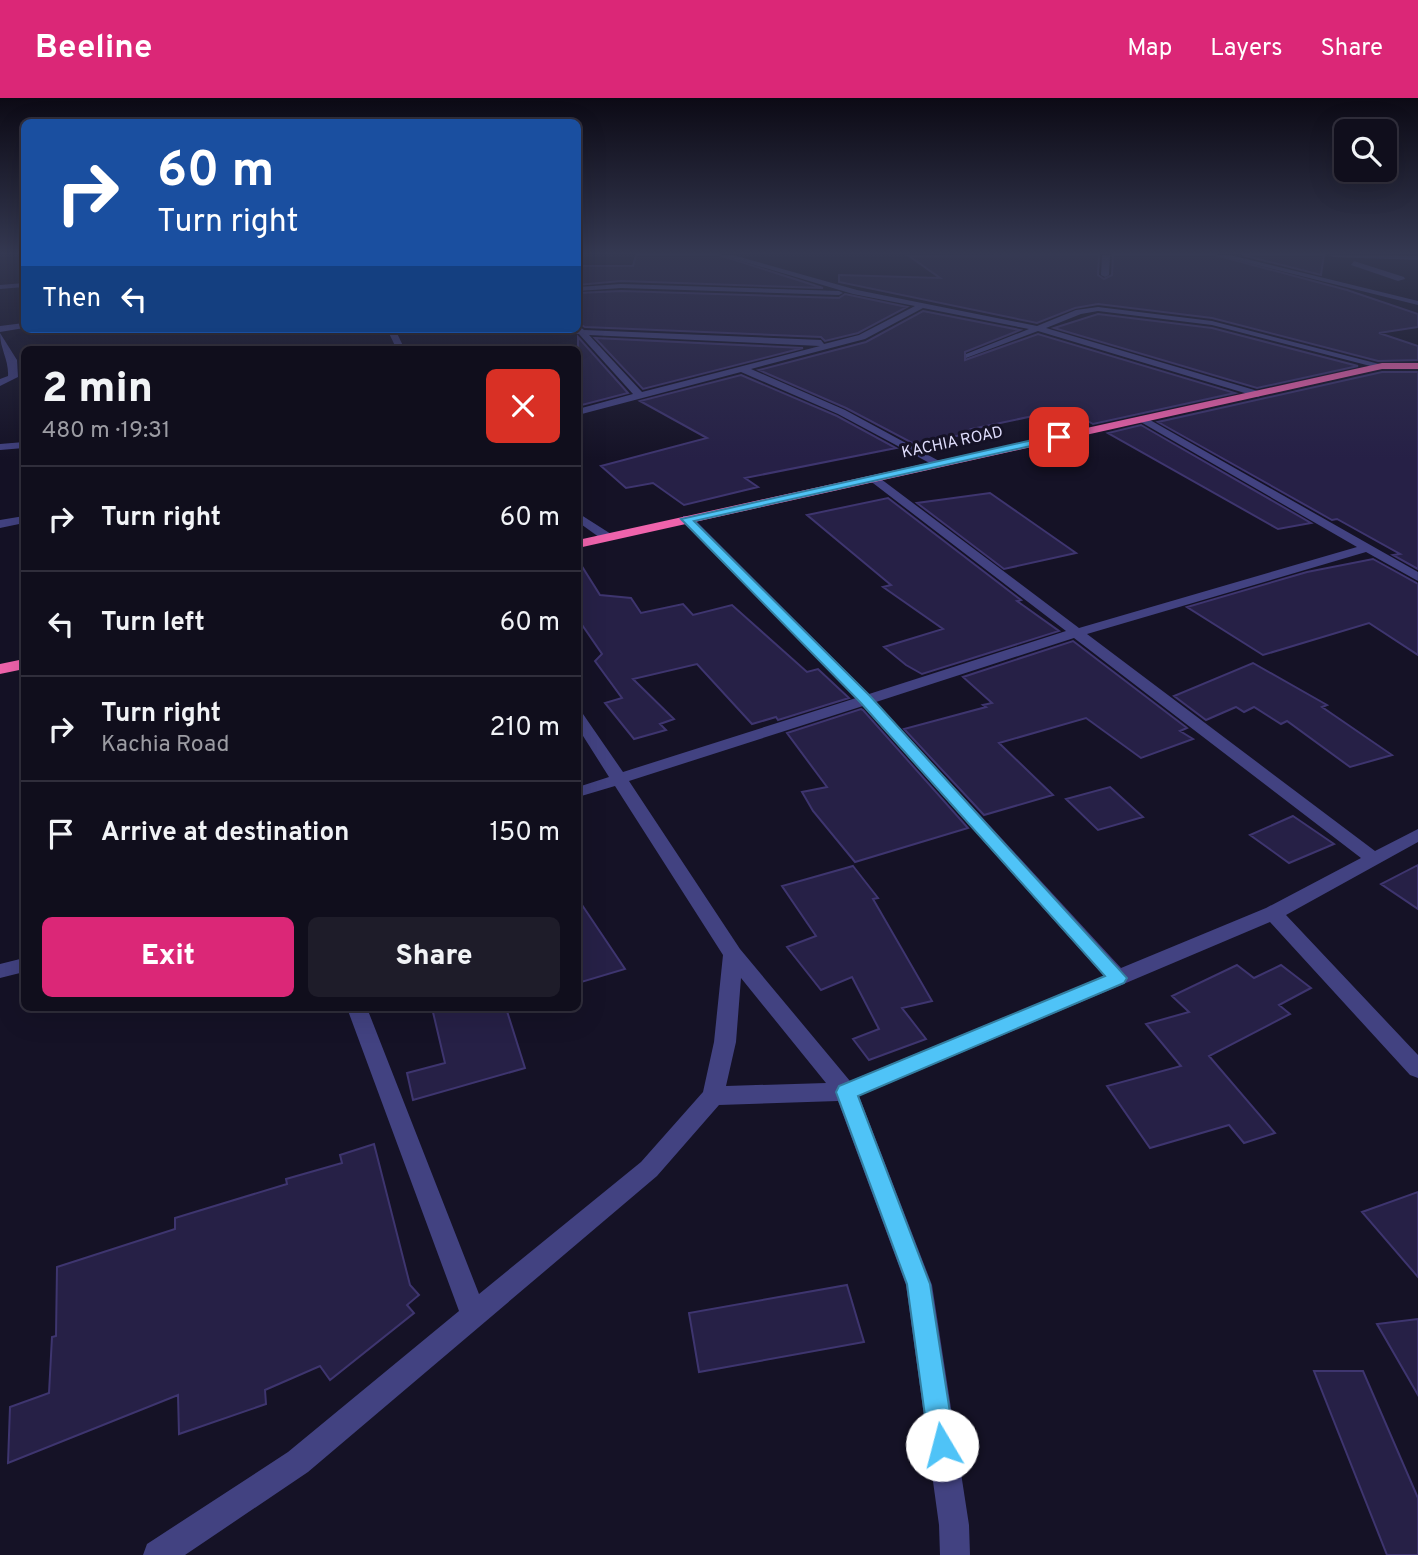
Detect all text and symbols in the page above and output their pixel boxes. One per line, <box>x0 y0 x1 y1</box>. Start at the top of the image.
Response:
text: Beeline <box>35 28 152 70</box>
text: Map <box>1127 34 1172 64</box>
text: Layers <box>1210 34 1282 64</box>
text: Share <box>1320 34 1383 64</box>
map controls <box>1334 119 1397 182</box>
button: search <box>1334 119 1397 182</box>
text: 60 m <box>157 142 275 204</box>
icon: right <box>42 147 133 238</box>
text: Turn right <box>157 203 299 243</box>
icon: left <box>115 280 153 318</box>
text: Then <box>42 283 101 316</box>
text: 2 min <box>42 364 153 417</box>
button: close <box>486 369 560 443</box>
pin <box>1029 407 1089 467</box>
text: 480 m · 19:31 <box>42 417 170 446</box>
icon: arrive <box>1040 418 1078 456</box>
street label: KACHIA ROAD <box>900 422 1005 463</box>
icon: right <box>42 500 80 538</box>
text: Turn right <box>101 502 221 535</box>
text: 60 m <box>500 502 560 535</box>
icon: left <box>42 605 80 643</box>
text: Turn left <box>101 607 205 640</box>
text: 60 m <box>500 607 560 640</box>
text: Turn right <box>101 698 221 731</box>
icon: right <box>42 710 80 748</box>
text: 210 m <box>490 712 560 745</box>
text: Kachia Road <box>101 731 229 760</box>
icon: arrive <box>42 815 80 853</box>
text: Arrive at destination <box>101 817 349 850</box>
text: 150 m <box>489 817 560 850</box>
button: Exit <box>42 917 294 997</box>
button: Share <box>308 917 560 997</box>
position arrow <box>905 1408 979 1482</box>

